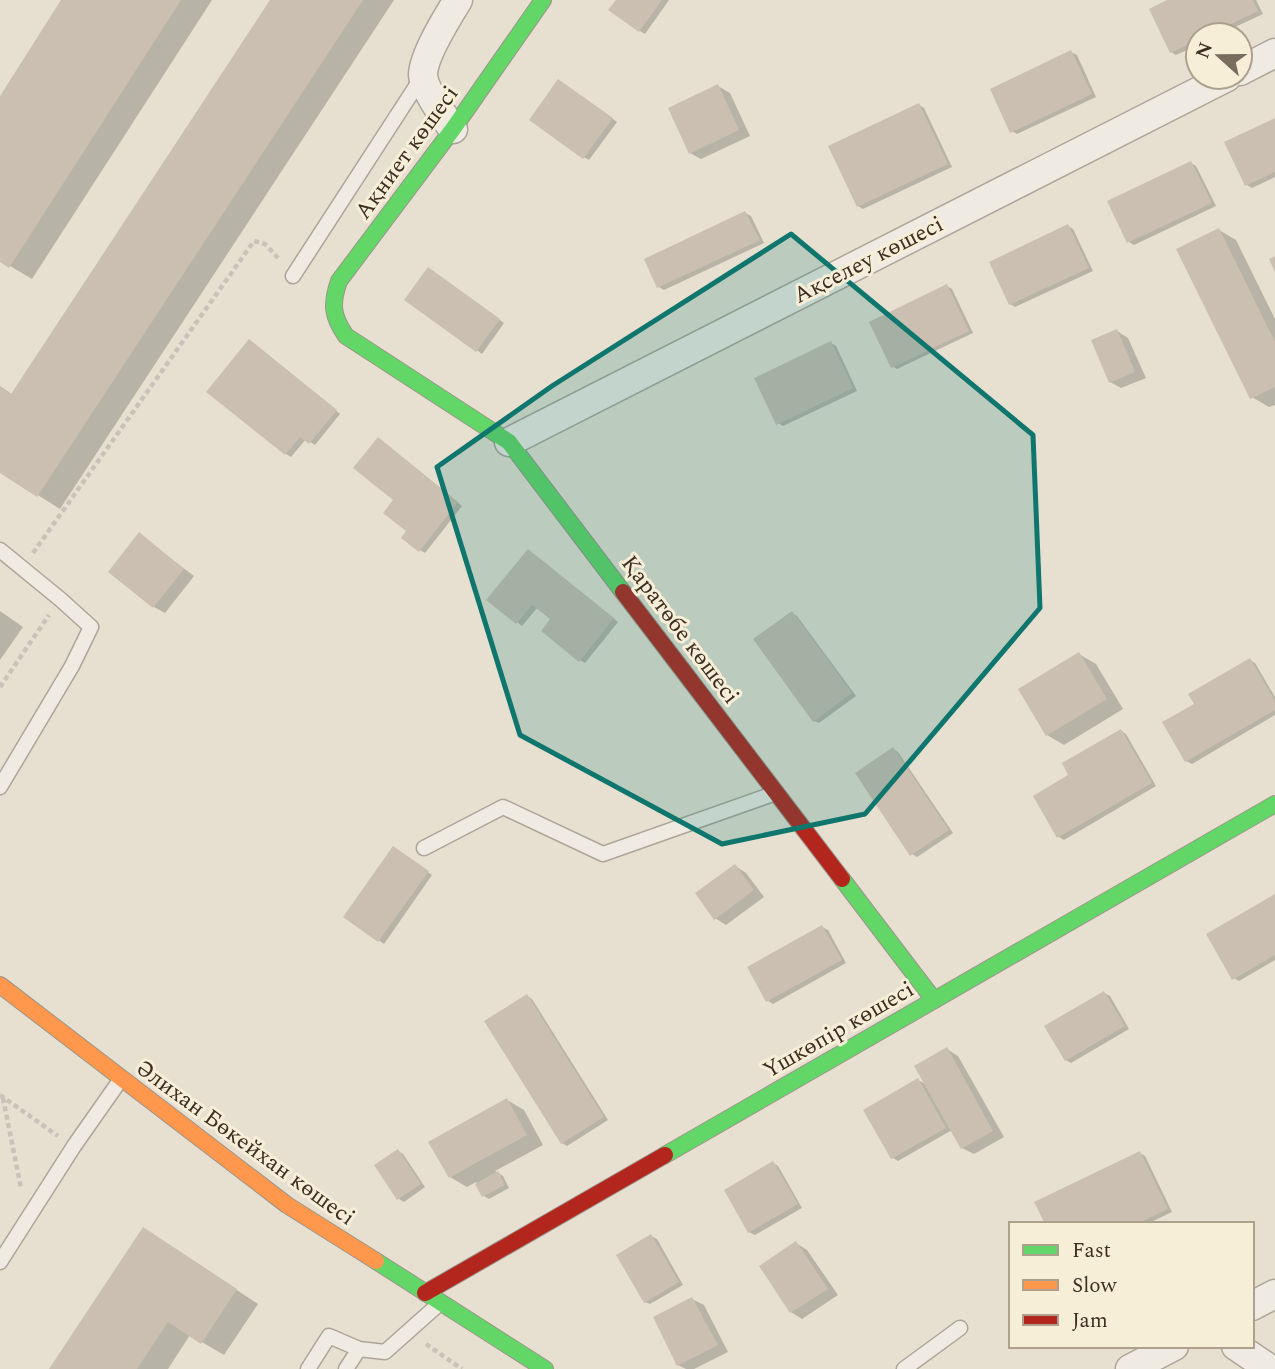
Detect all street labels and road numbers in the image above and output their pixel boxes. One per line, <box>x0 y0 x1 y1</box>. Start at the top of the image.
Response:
street label: Ақниет көшесі <box>347 79 468 227</box>
street label: Ақселеу көшесі <box>787 207 950 313</box>
street label: Қаратөбе көшесі <box>612 548 748 712</box>
street label: Үшкөпір көшесі <box>756 973 921 1088</box>
street label: Әлихан Бөкейхан көшесі <box>128 1052 362 1235</box>

